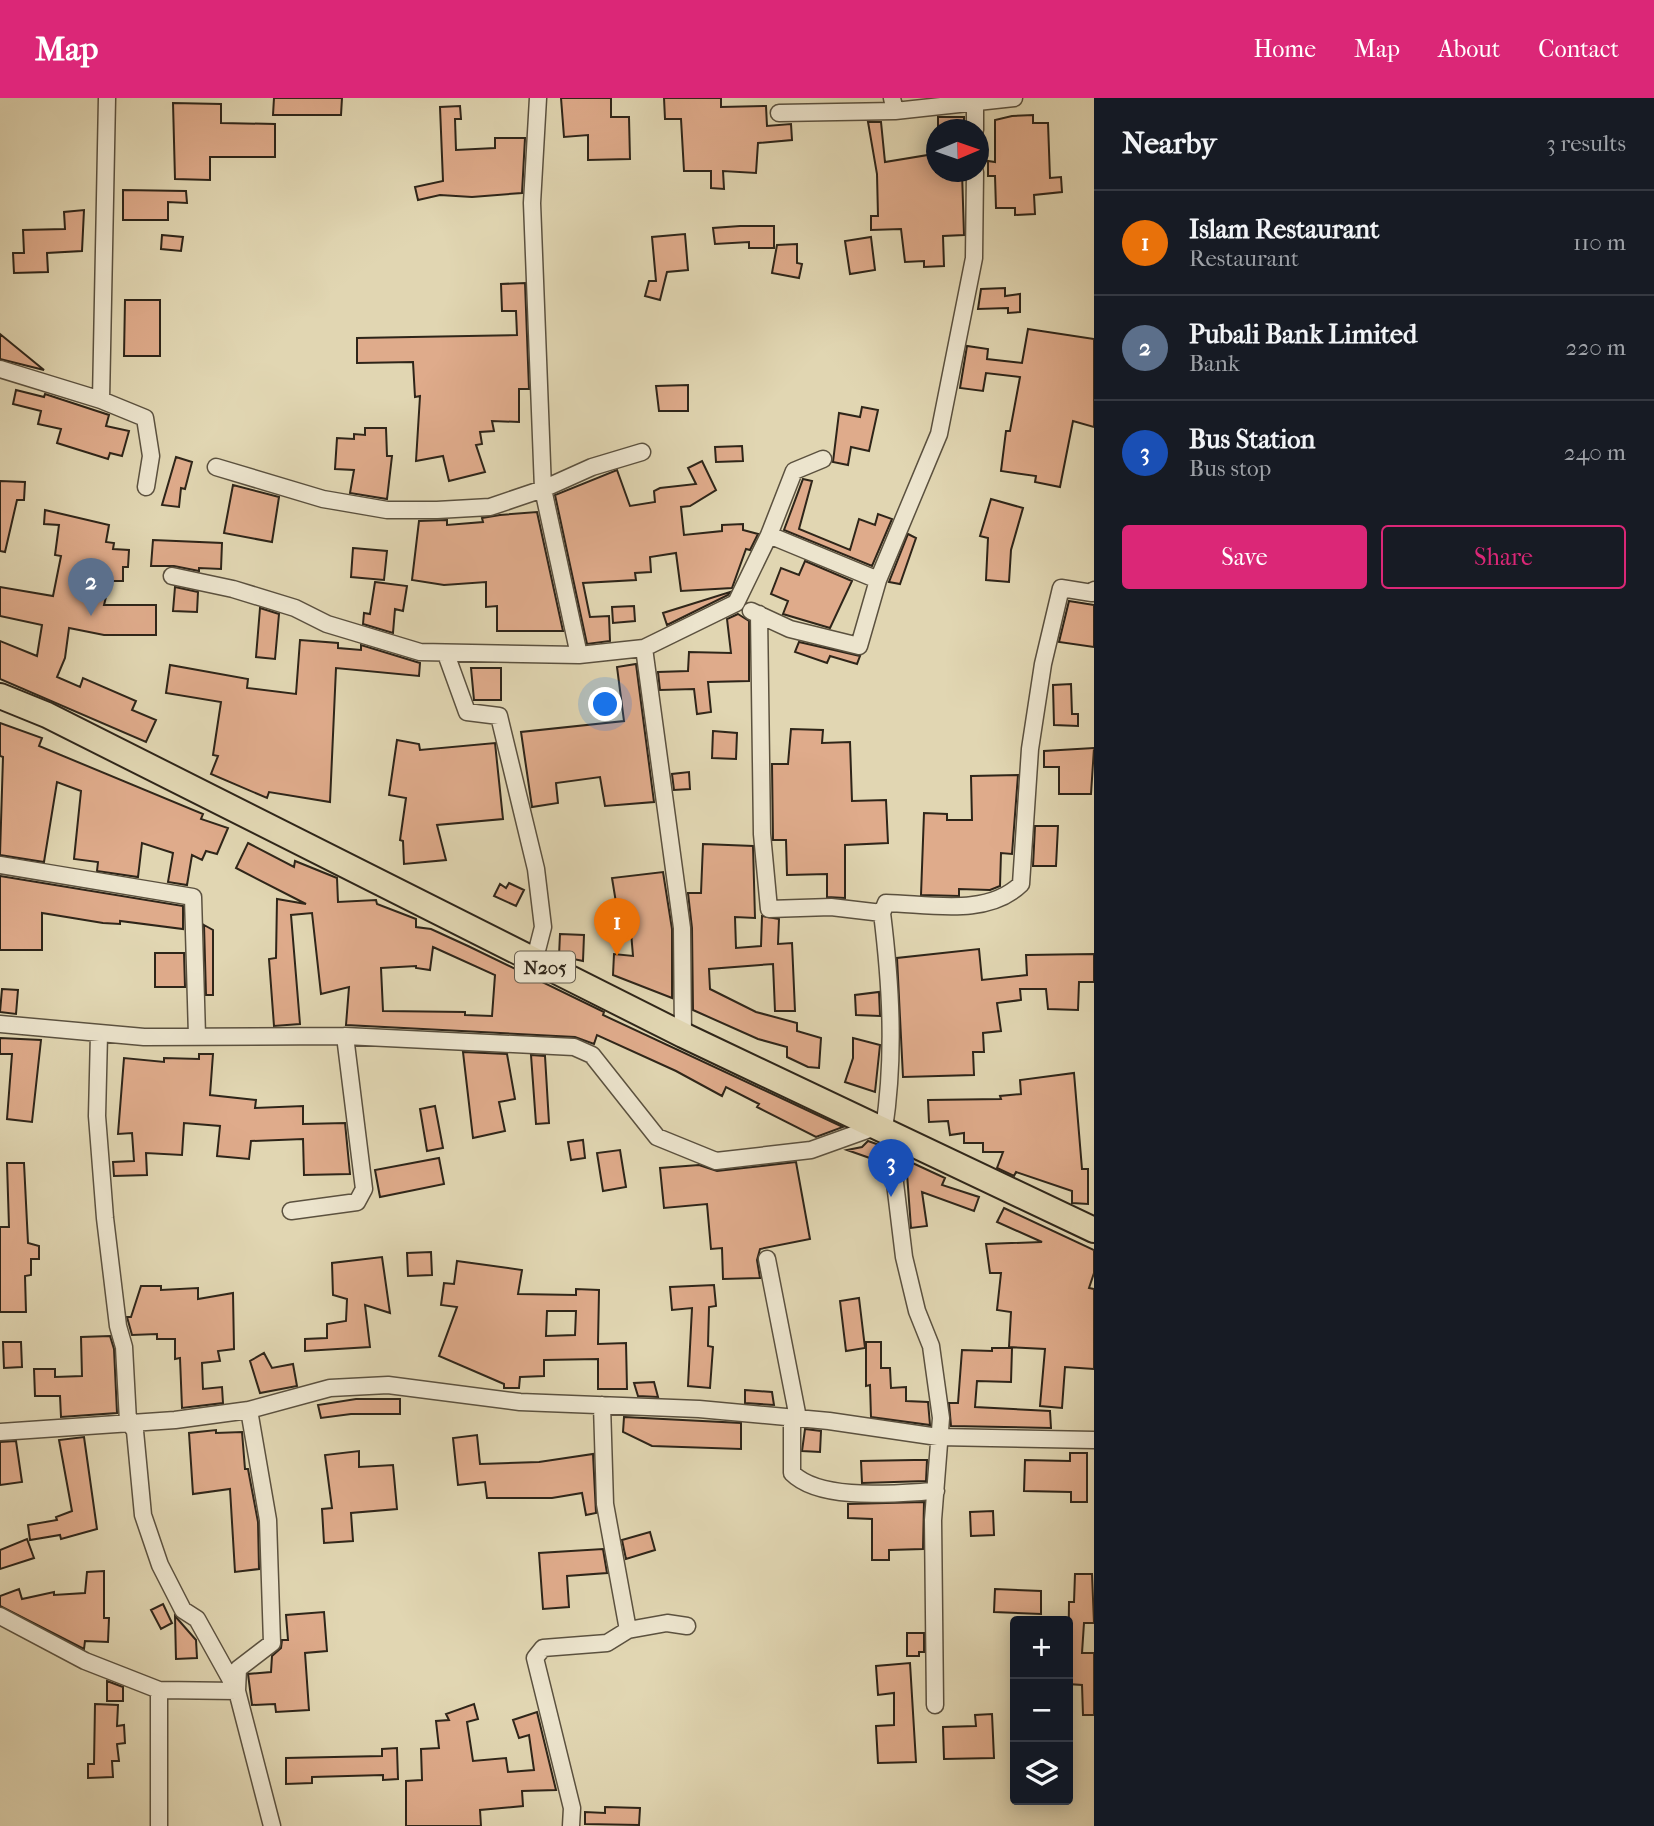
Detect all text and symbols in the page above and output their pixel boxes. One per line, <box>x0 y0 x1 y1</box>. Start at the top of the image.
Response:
text: Map <box>35 30 98 69</box>
text: Home <box>1254 35 1316 63</box>
text: Map <box>1354 35 1400 63</box>
text: About <box>1438 35 1500 63</box>
text: Contact <box>1538 35 1619 63</box>
north arrow <box>926 119 989 182</box>
text: Nearby <box>1122 126 1217 161</box>
text: 3 results <box>1546 130 1626 157</box>
text: Islam Restaurant <box>1189 214 1379 245</box>
text: 1 <box>1141 229 1149 256</box>
text: 110 m <box>1573 229 1626 256</box>
text: Restaurant <box>1189 245 1299 272</box>
text: Pubali Bank Limited <box>1189 319 1417 350</box>
text: 2 <box>1139 334 1151 361</box>
text: 220 m <box>1566 334 1626 361</box>
text: Bank <box>1189 350 1240 377</box>
text: Bus Station <box>1189 424 1315 455</box>
text: 3 <box>1140 439 1150 466</box>
text: 240 m <box>1564 439 1626 466</box>
text: Bus stop <box>1189 455 1271 482</box>
button: Save <box>1122 525 1367 589</box>
button: Share <box>1381 525 1626 589</box>
pin: 2 <box>68 558 114 616</box>
your location <box>588 687 622 721</box>
pin: 1 <box>594 898 640 956</box>
road number: N205 <box>515 952 575 982</box>
pin: 3 <box>868 1139 914 1197</box>
map controls <box>1010 1616 1073 1805</box>
button: + <box>1010 1616 1073 1679</box>
button: − <box>1010 1679 1073 1742</box>
button: layers <box>1010 1742 1073 1805</box>

